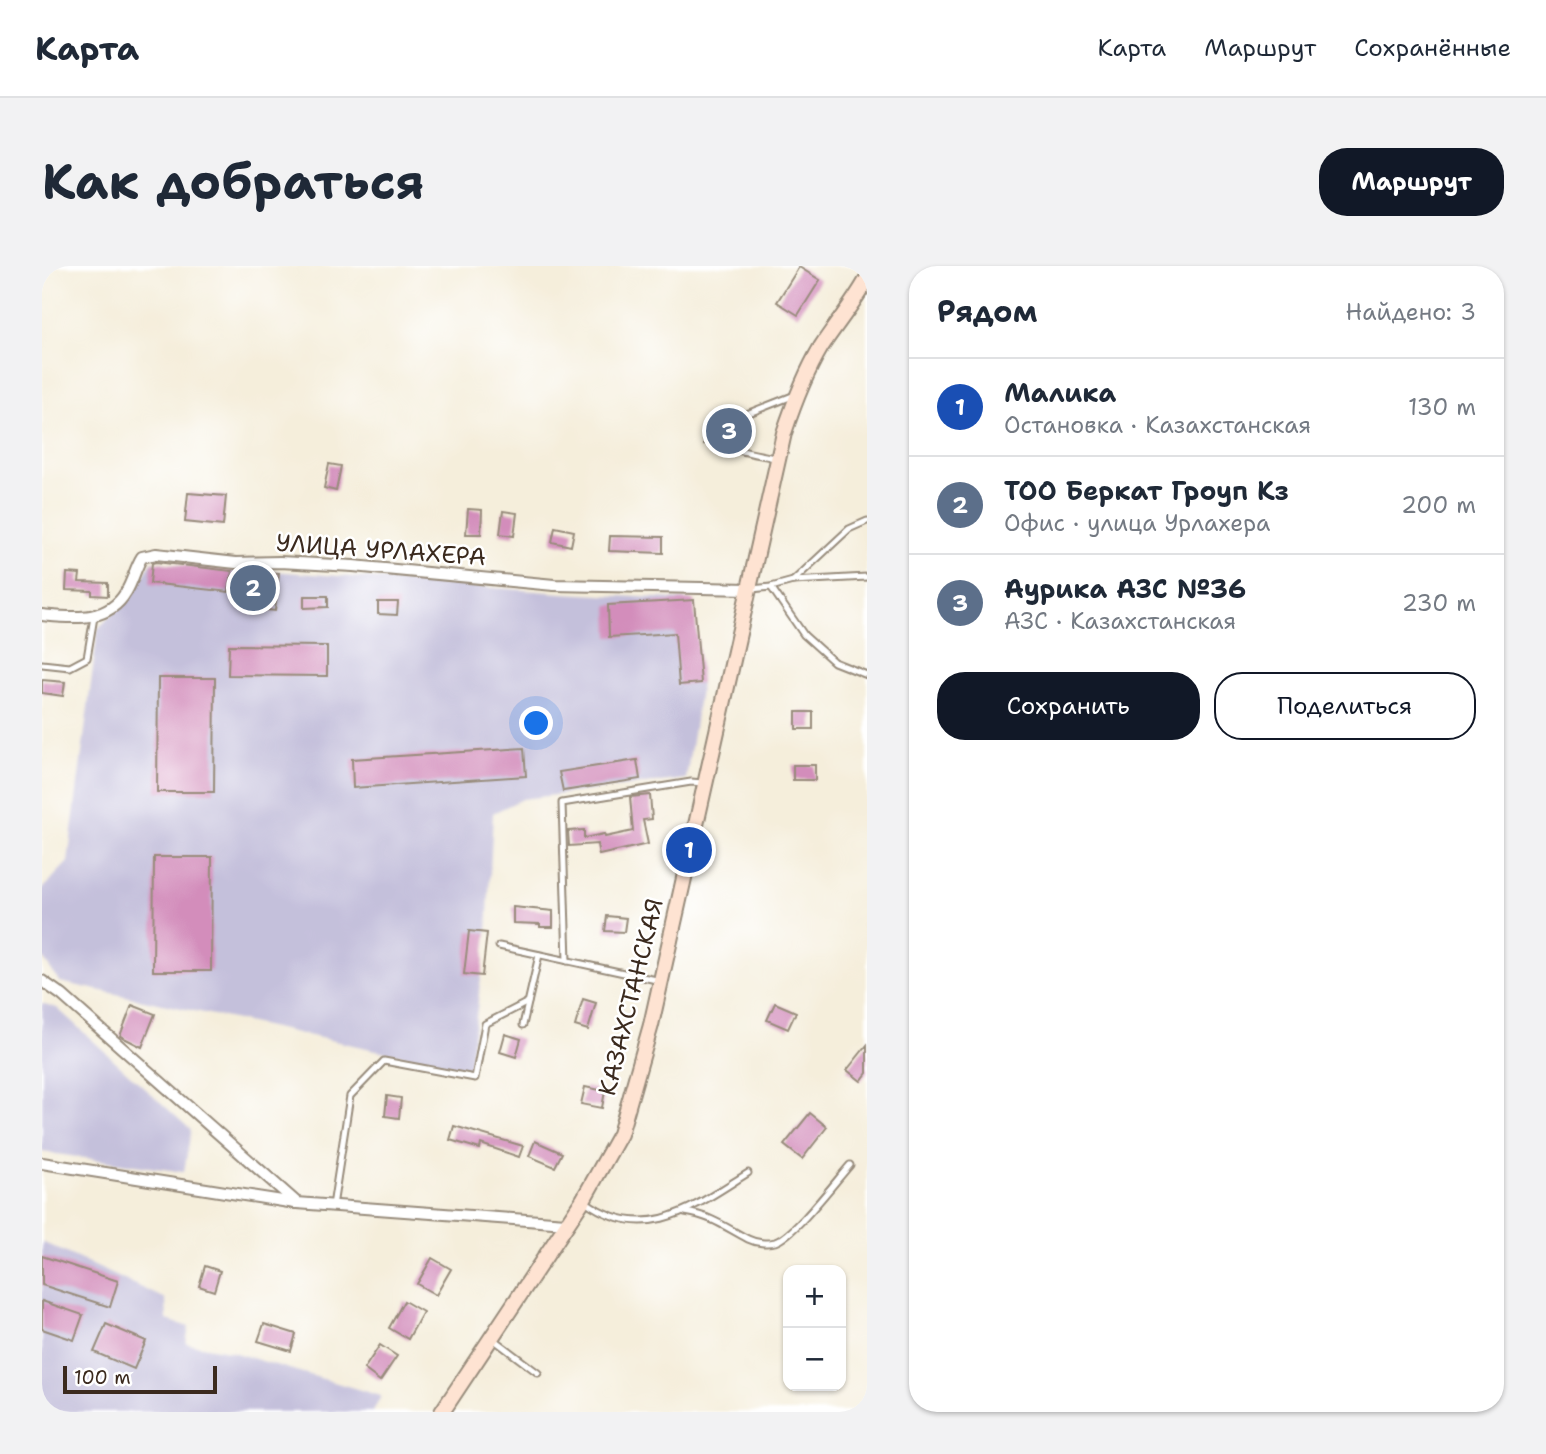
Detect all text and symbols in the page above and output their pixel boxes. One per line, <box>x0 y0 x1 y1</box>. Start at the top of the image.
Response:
text: Карта <box>35 26 139 71</box>
text: Карта <box>1098 32 1166 64</box>
text: Маршрут <box>1204 32 1316 64</box>
text: Сохранённые <box>1354 32 1511 64</box>
button: Маршрут <box>1319 148 1504 216</box>
text: Как добраться <box>42 149 424 215</box>
text: Рядом <box>937 291 1037 332</box>
text: Найдено: 3 <box>1346 297 1476 327</box>
text: Малика <box>1004 375 1116 410</box>
text: 1 <box>955 392 965 422</box>
text: 130 m <box>1408 392 1476 422</box>
pin: 3 <box>706 405 752 457</box>
text: Остановка · Казахстанская <box>1004 410 1311 440</box>
text: ТОО Беркат Гроуп Кз <box>1004 473 1289 508</box>
text: 2 <box>952 490 968 520</box>
text: 200 m <box>1401 490 1476 520</box>
text: Офис · улица Урлахера <box>1004 508 1270 538</box>
street label: УЛИЦА УРЛАХЕРА <box>275 527 487 573</box>
pin: 2 <box>230 562 276 614</box>
text: Аурика АЗС №36 <box>1004 571 1246 606</box>
text: 3 <box>952 588 968 618</box>
text: 230 m <box>1402 588 1476 618</box>
text: АЗС · Казахстанская <box>1004 606 1236 636</box>
button: Сохранить <box>937 672 1200 740</box>
button: Поделиться <box>1214 672 1476 740</box>
your location <box>519 706 553 740</box>
pin: 1 <box>666 824 712 876</box>
street label: КАЗАХСТАНСКАЯ <box>591 895 671 1099</box>
map controls <box>783 1265 846 1391</box>
button: + <box>783 1265 846 1328</box>
button: − <box>783 1328 846 1391</box>
scale bar <box>63 1363 217 1395</box>
text: 100 m <box>74 1365 131 1390</box>

